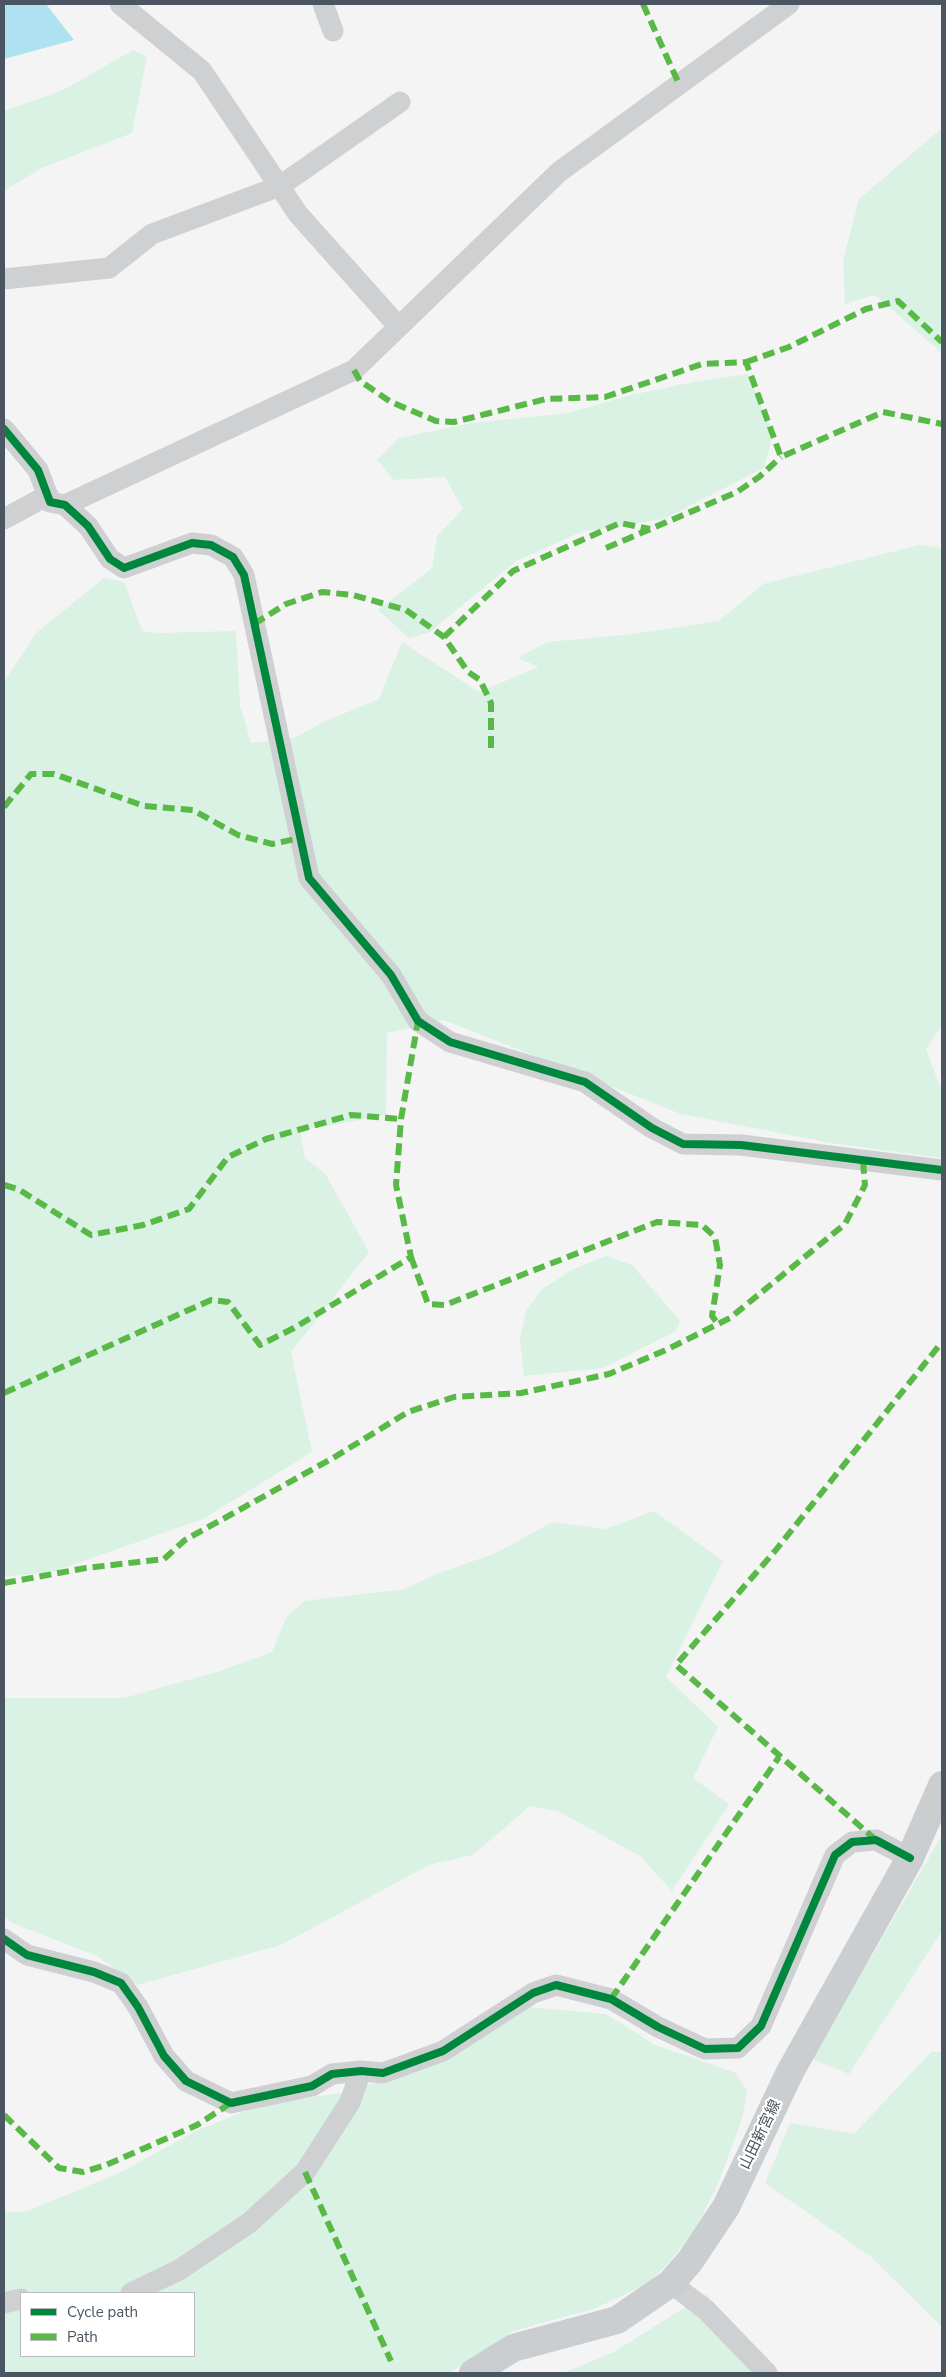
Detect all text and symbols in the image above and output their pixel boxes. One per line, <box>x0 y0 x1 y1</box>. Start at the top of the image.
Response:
street label: 山田新宮線 <box>736 2097 786 2173</box>
legend <box>20 2292 195 2357</box>
text: Cycle path <box>67 2302 138 2322</box>
text: Path <box>67 2327 98 2347</box>

